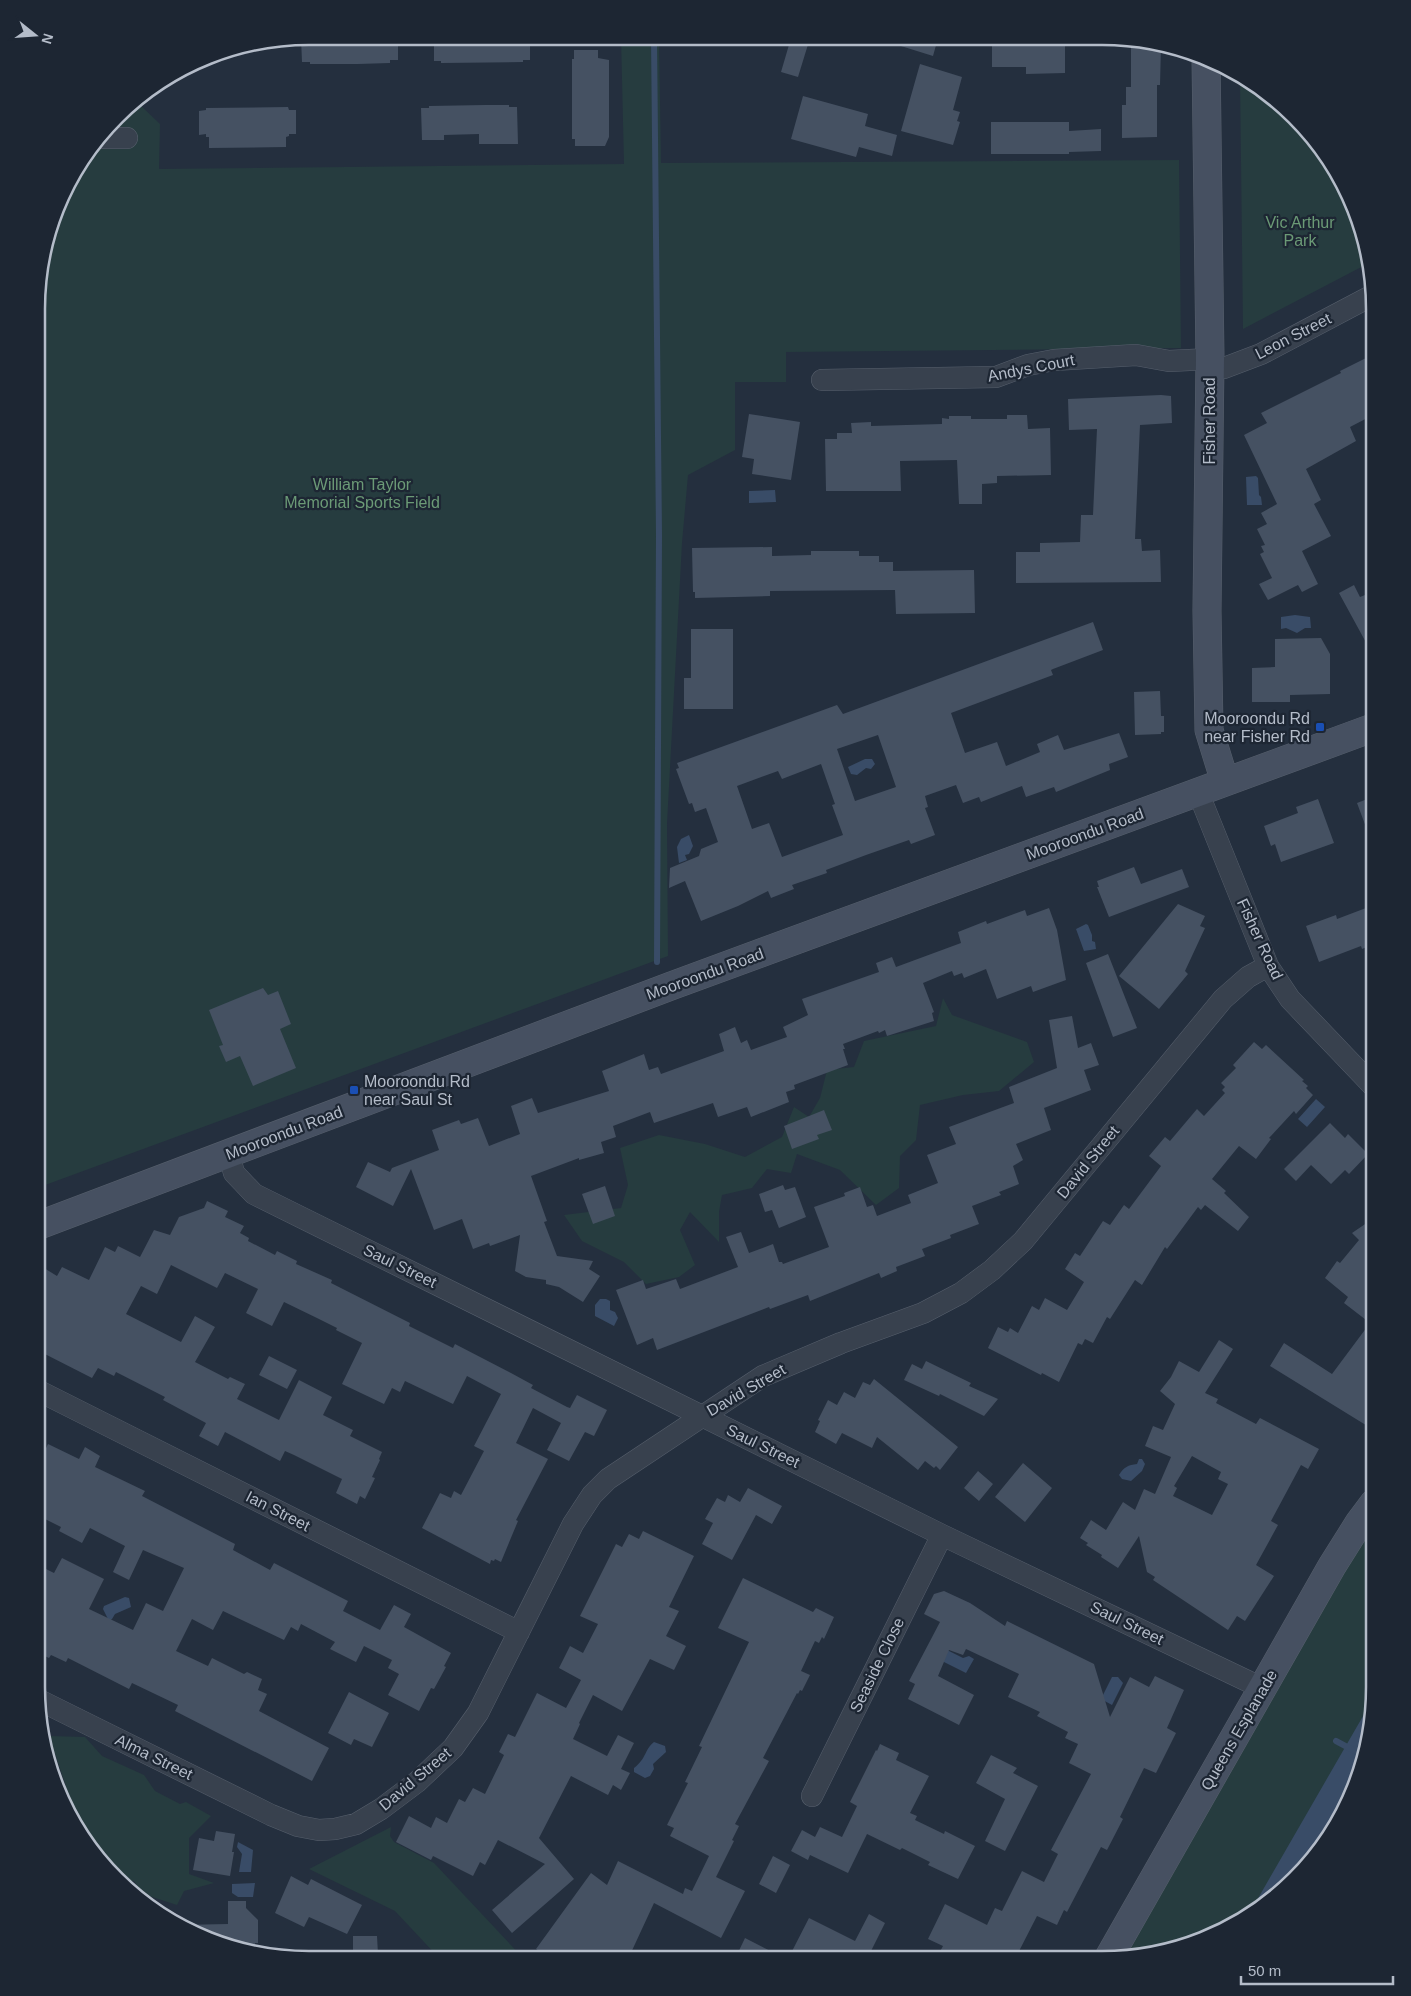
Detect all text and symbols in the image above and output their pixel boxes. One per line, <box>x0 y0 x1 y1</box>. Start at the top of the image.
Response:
north arrow <box>10 10 60 60</box>
text: N <box>38 32 57 46</box>
park label: Vic Arthur Park <box>1265 214 1335 249</box>
street label: Leon Street <box>1252 309 1334 362</box>
street label: Andys Court <box>986 351 1076 385</box>
street label: Fisher Road <box>1201 377 1218 465</box>
park label: William Taylor Memorial Sports Field <box>284 476 440 511</box>
place label: Mooroondu Rd near Fisher Rd <box>1204 710 1310 745</box>
marker: Mooroondu Rd near Fisher Rd <box>1314 721 1326 733</box>
street label: Mooroondu Road <box>1024 805 1146 863</box>
street label: Fisher Road <box>1234 896 1286 982</box>
street label: Mooroondu Road <box>644 945 766 1003</box>
place label: Mooroondu Rd near Saul St <box>364 1073 470 1108</box>
marker: Mooroondu Rd near Saul St <box>348 1084 360 1096</box>
street label: Mooroondu Road <box>223 1103 345 1163</box>
street label: David Street <box>1054 1122 1123 1202</box>
street label: Saul Street <box>361 1241 440 1291</box>
street label: David Street <box>704 1360 789 1419</box>
street label: Saul Street <box>724 1421 803 1471</box>
street label: Ian Street <box>243 1488 313 1535</box>
street label: Saul Street <box>1088 1598 1167 1648</box>
street label: Seaside Close <box>847 1615 907 1715</box>
street label: Queens Esplanade <box>1198 1667 1280 1793</box>
street label: Alma Street <box>113 1731 196 1783</box>
street label: David Street <box>376 1744 455 1814</box>
scale bar <box>1241 1954 1394 1986</box>
text: 50 m <box>1248 1962 1281 1979</box>

